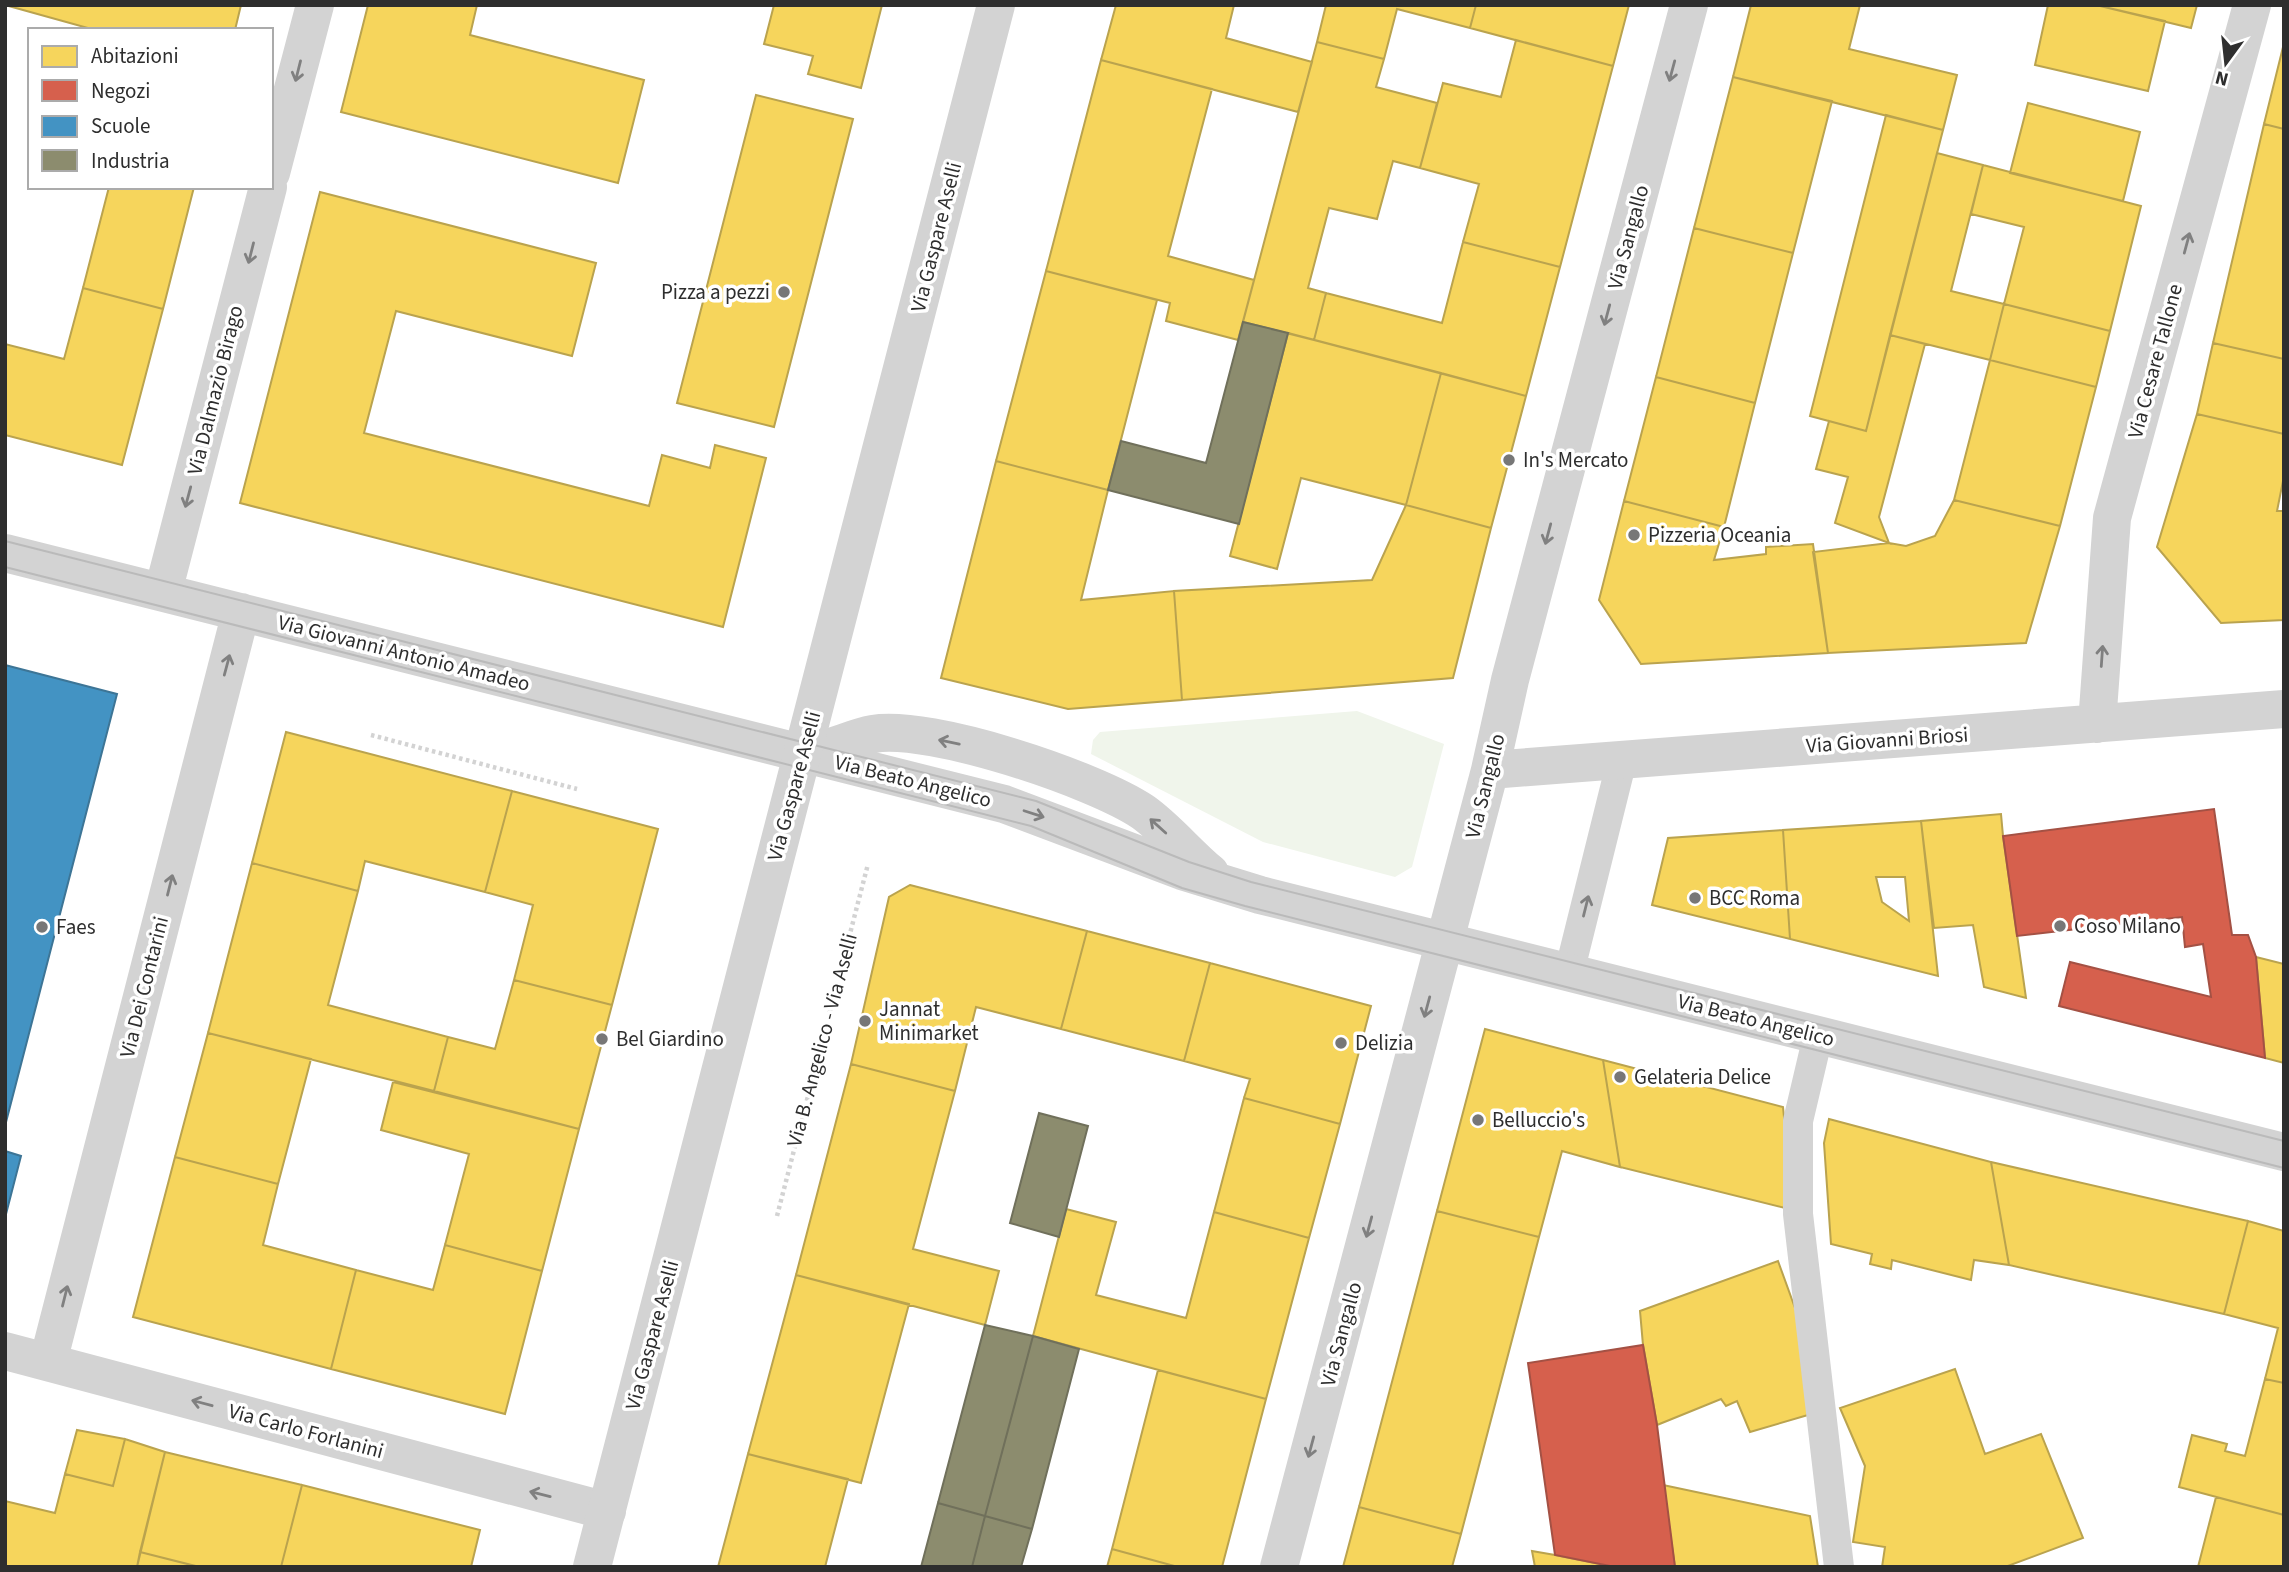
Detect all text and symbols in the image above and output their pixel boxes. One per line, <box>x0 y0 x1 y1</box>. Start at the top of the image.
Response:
legend <box>28 28 273 189</box>
north arrow <box>2191 28 2261 98</box>
text: Abitazioni <box>91 41 179 71</box>
one-way arrow <box>291 59 304 82</box>
one-way arrow <box>1665 59 1678 82</box>
text: N <box>2212 63 2232 93</box>
text: Negozi <box>91 76 150 106</box>
text: Scuole <box>91 111 150 141</box>
text: Industria <box>91 146 170 176</box>
street label: Via Gaspare Aselli <box>903 159 969 315</box>
street label: Via Sangallo <box>1600 181 1656 293</box>
one-way arrow <box>2181 232 2194 255</box>
one-way arrow <box>243 242 256 264</box>
place label: Pizza a pezzi <box>661 277 770 307</box>
street label: Via Cesare Tallone <box>2120 281 2190 441</box>
marker: Pizza a pezzi <box>776 284 792 300</box>
street label: Via Dalmazio Birago <box>179 302 251 478</box>
one-way arrow <box>1600 303 1613 326</box>
place label: In's Mercato <box>1523 445 1628 475</box>
marker: In's Mercato <box>1501 452 1517 468</box>
one-way arrow <box>180 486 193 508</box>
place label: Pizzeria Oceania <box>1648 520 1791 550</box>
one-way arrow <box>1541 523 1554 545</box>
marker: Pizzeria Oceania <box>1626 527 1642 543</box>
street label: Via Giovanni Antonio Amadeo <box>275 607 533 699</box>
one-way arrow <box>2095 644 2108 667</box>
one-way arrow <box>221 654 234 677</box>
street label: Via Gaspare Aselli <box>760 708 828 864</box>
street label: Via Giovanni Briosi <box>1805 719 1969 761</box>
street label: Via Sangallo <box>1458 730 1512 842</box>
one-way arrow <box>938 735 961 749</box>
street label: Via Beato Angelico <box>831 747 995 815</box>
one-way arrow <box>1023 809 1045 822</box>
one-way arrow <box>1149 818 1167 834</box>
one-way arrow <box>164 875 177 897</box>
place label: BCC Roma <box>1709 883 1800 913</box>
marker: BCC Roma <box>1687 890 1703 906</box>
one-way arrow <box>1580 896 1593 918</box>
place label: Coso Milano <box>2074 911 2181 941</box>
place label: Faes <box>56 912 96 942</box>
street label: Via Dei Contarini <box>112 913 176 1061</box>
marker: Coso Milano <box>2052 918 2068 934</box>
marker: Faes <box>34 919 50 935</box>
street label: Via B. Angelico - Via Aselli <box>779 930 865 1150</box>
street label: Via Beato Angelico <box>1674 986 1838 1054</box>
place label: Jannat Minimarket <box>879 994 979 1048</box>
one-way arrow <box>1420 995 1433 1018</box>
marker: Jannat Minimarket <box>857 1013 873 1029</box>
place label: Bel Giardino <box>616 1024 724 1054</box>
place label: Delizia <box>1355 1028 1414 1058</box>
marker: Bel Giardino <box>594 1031 610 1047</box>
marker: Delizia <box>1333 1035 1349 1051</box>
place label: Gelateria Delice <box>1634 1062 1771 1092</box>
marker: Gelateria Delice <box>1612 1069 1628 1085</box>
place label: Belluccio's <box>1492 1105 1585 1135</box>
marker: Belluccio's <box>1470 1112 1486 1128</box>
one-way arrow <box>1362 1215 1375 1238</box>
street label: Via Gaspare Aselli <box>618 1257 686 1413</box>
street label: Via Sangallo <box>1313 1278 1369 1390</box>
one-way arrow <box>59 1285 72 1307</box>
one-way arrow <box>192 1396 214 1409</box>
street label: Via Carlo Forlanini <box>225 1396 387 1466</box>
one-way arrow <box>1304 1435 1317 1458</box>
one-way arrow <box>530 1487 552 1500</box>

